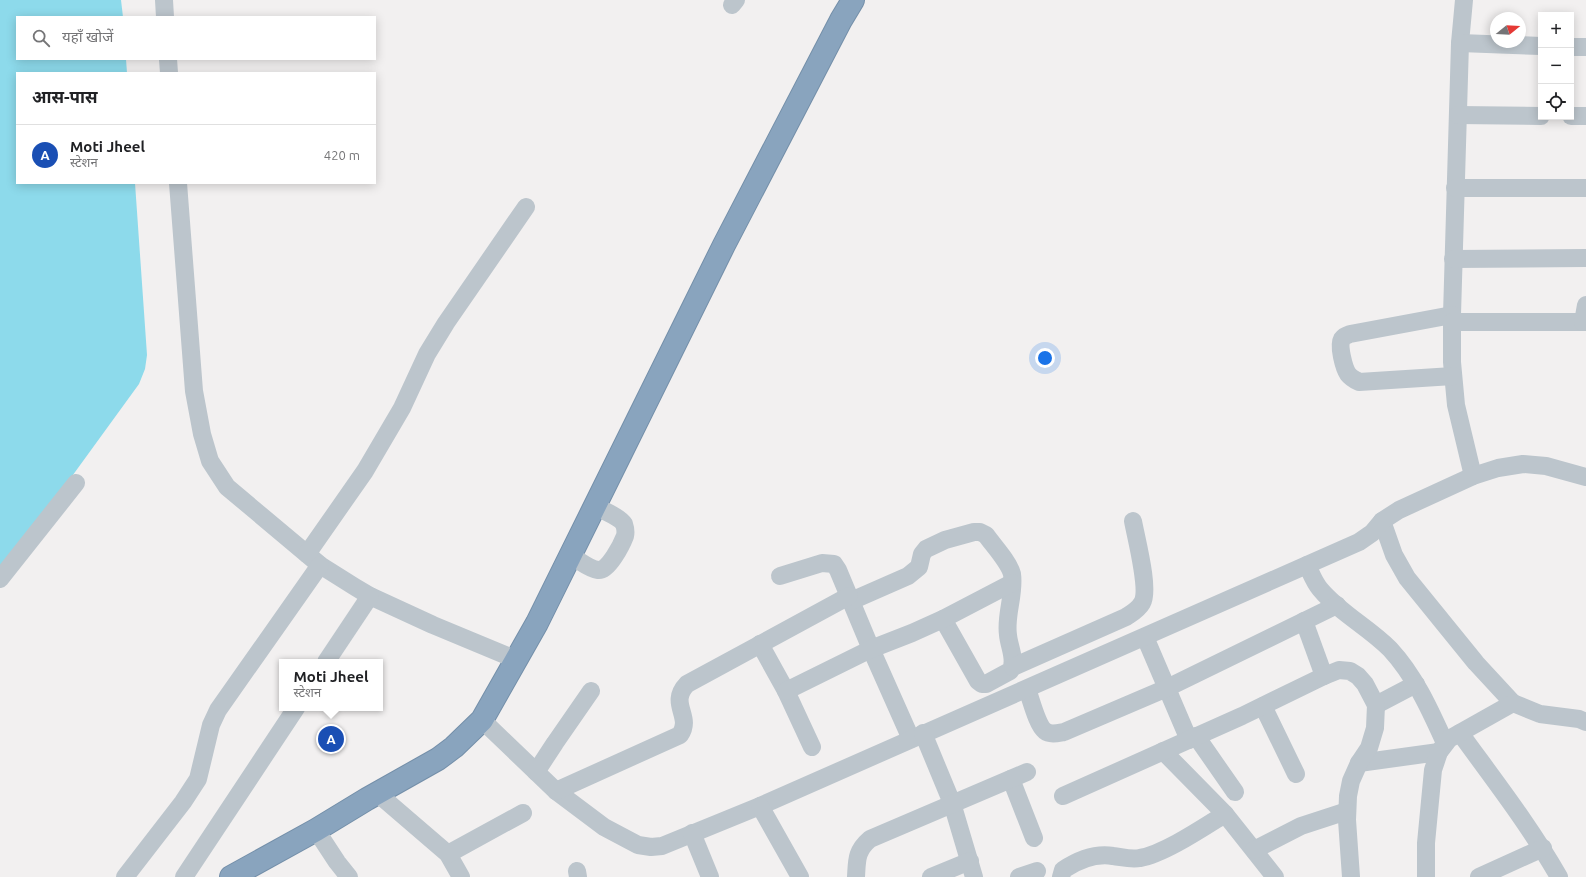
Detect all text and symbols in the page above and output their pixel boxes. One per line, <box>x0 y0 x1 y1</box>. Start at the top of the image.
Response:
north arrow <box>1490 12 1526 48</box>
map controls <box>1538 12 1574 120</box>
button: + <box>1538 12 1574 48</box>
search box <box>16 16 376 60</box>
icon: search <box>30 27 52 49</box>
text: यहाँ खोजें <box>62 28 113 45</box>
button: − <box>1538 48 1574 84</box>
button: locate <box>1538 84 1574 120</box>
text: आस-पास <box>32 87 98 106</box>
text: Moti Jheel <box>70 138 145 155</box>
text: A <box>40 148 50 162</box>
text: 420 m <box>324 148 360 162</box>
text: स्टेशन <box>70 155 98 169</box>
your location <box>1035 348 1055 368</box>
popup <box>279 659 383 711</box>
text: Moti Jheel <box>294 668 368 685</box>
text: स्टेशन <box>294 685 321 699</box>
pin: A <box>318 724 344 754</box>

